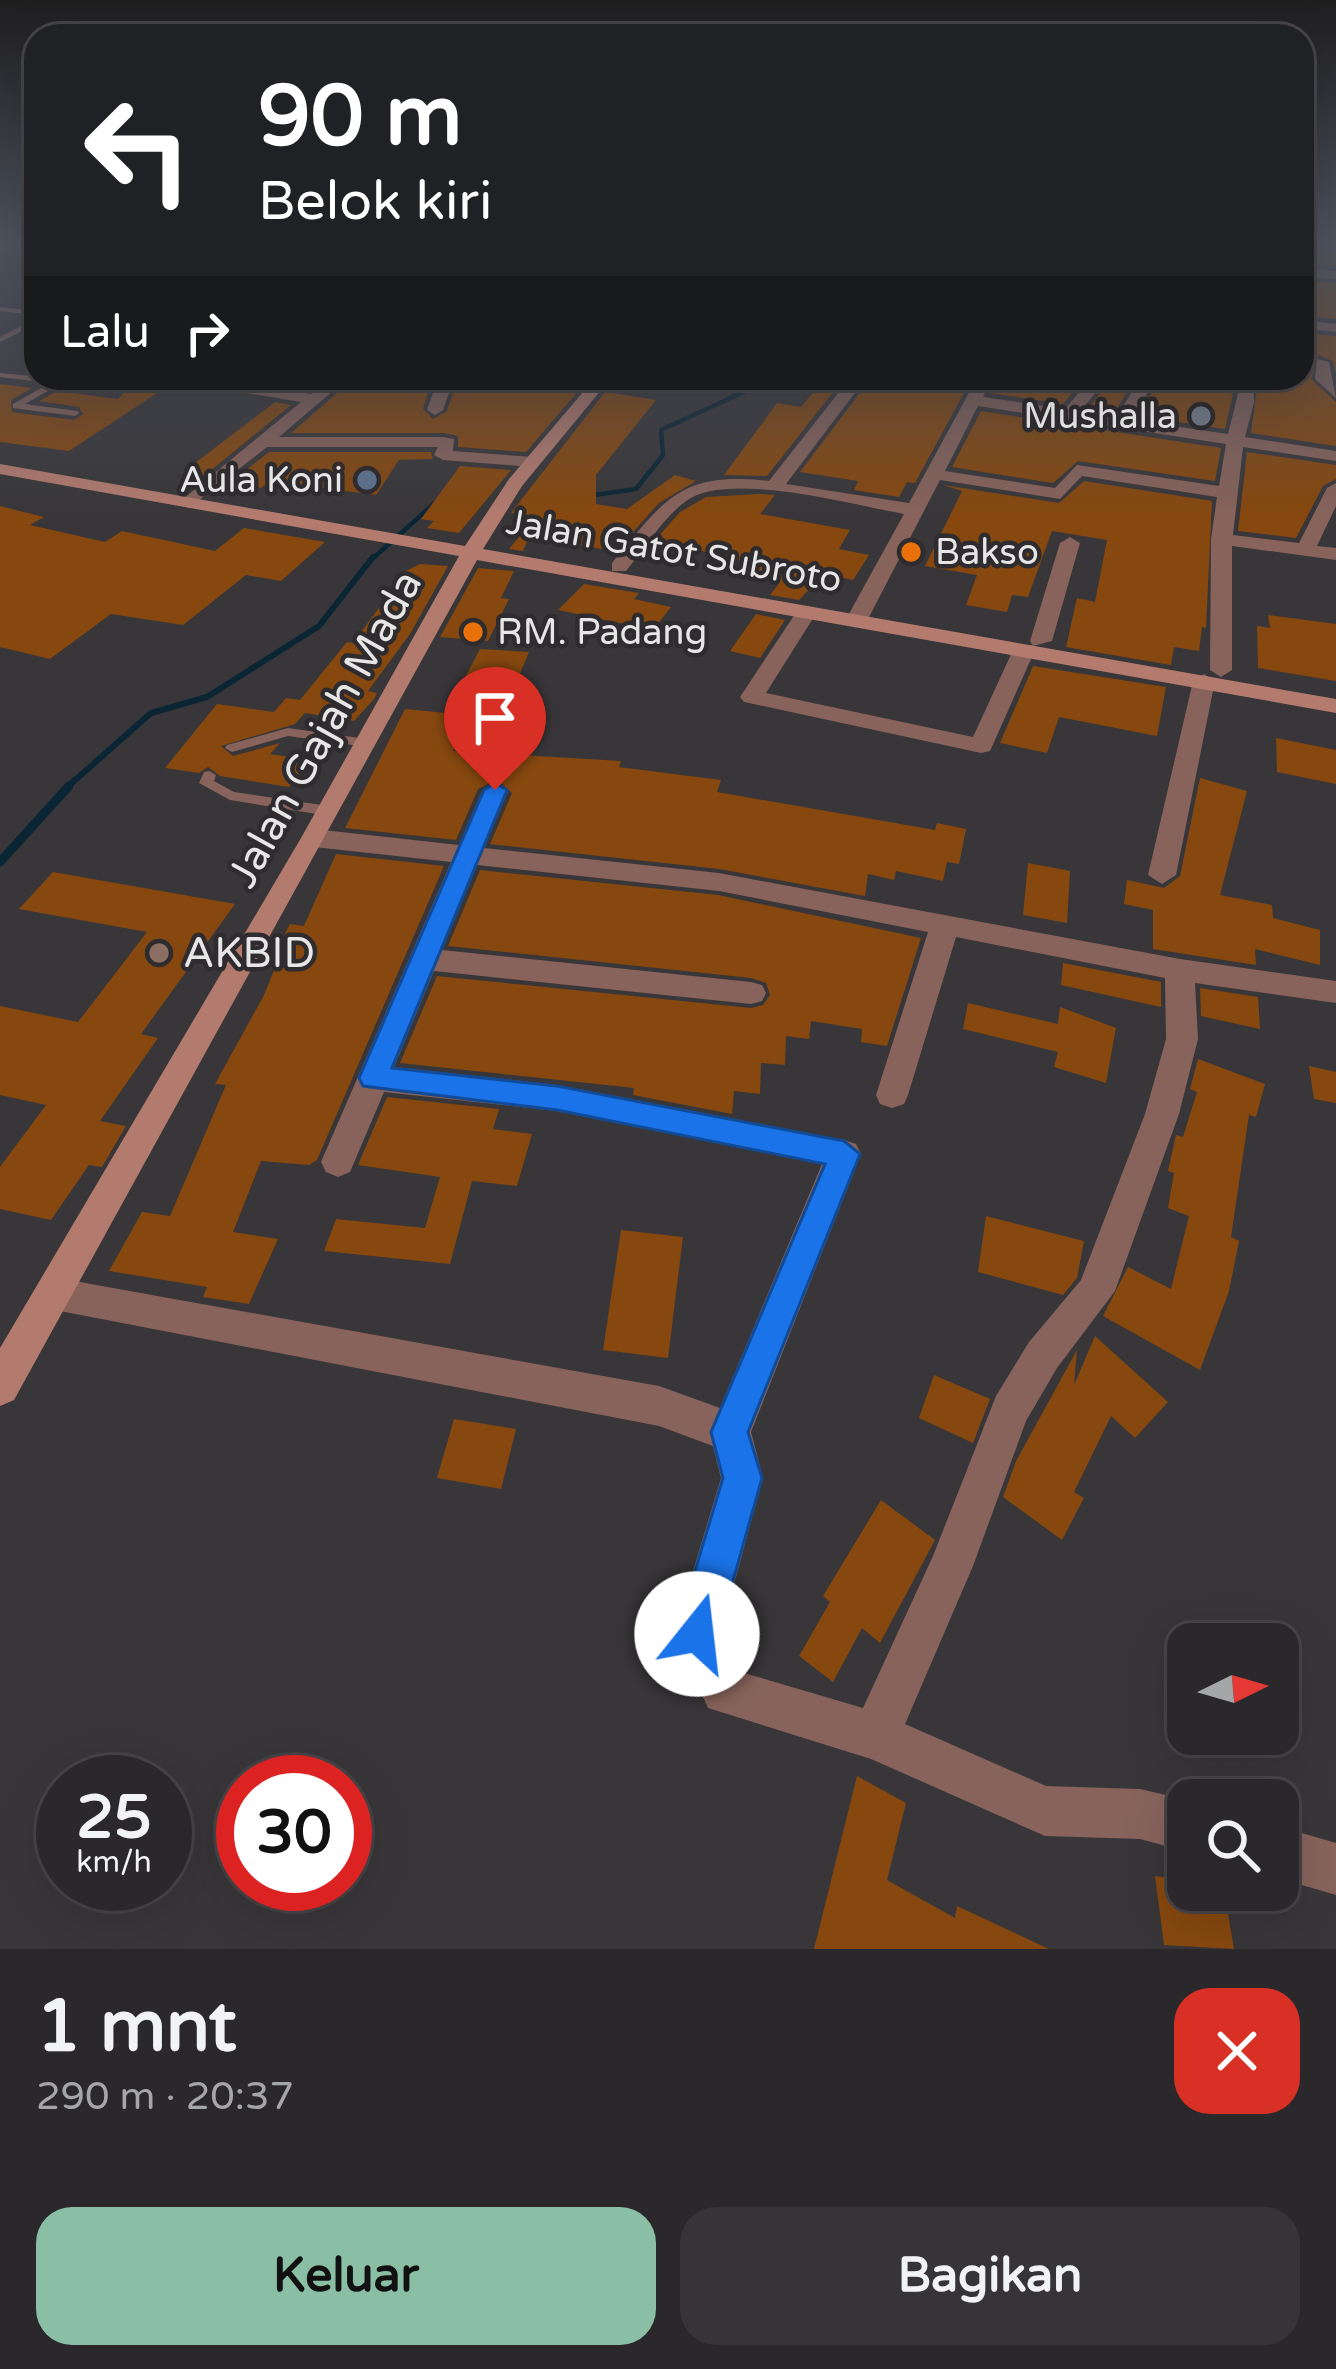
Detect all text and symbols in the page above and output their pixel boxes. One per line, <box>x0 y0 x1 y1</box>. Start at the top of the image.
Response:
text: 90 m <box>258 67 462 168</box>
icon: left <box>60 72 216 228</box>
text: Belok kiri <box>258 169 492 234</box>
icon: right <box>174 300 240 366</box>
text: Lalu <box>60 306 150 360</box>
place label: Mushalla <box>1023 395 1177 438</box>
marker: Mushalla <box>1188 403 1214 429</box>
place label: Aula Koni <box>179 459 343 502</box>
marker: Aula Koni <box>354 467 380 493</box>
street label: Jalan Gatot Subroto <box>503 500 845 602</box>
place label: Bakso <box>935 531 1039 574</box>
marker: Bakso <box>898 539 924 565</box>
street label: Jalan Gajah Mada <box>217 562 433 896</box>
place label: RM. Padang <box>497 611 707 654</box>
marker: RM. Padang <box>460 619 486 645</box>
pin <box>444 667 546 790</box>
icon: arrive <box>462 685 528 751</box>
place label: AKBID <box>183 928 315 979</box>
marker: AKBID <box>146 940 172 966</box>
position arrow <box>634 1571 760 1697</box>
north arrow <box>1167 1623 1299 1755</box>
map controls <box>1167 1623 1299 1911</box>
speed limit sign: 30 <box>216 1755 372 1911</box>
button: search <box>1167 1779 1299 1911</box>
text: 25 <box>76 1782 152 1854</box>
text: km/h <box>76 1844 152 1881</box>
text: 1 mnt <box>36 1984 237 2071</box>
button: close <box>1174 1988 1300 2114</box>
text: 290 m · 20:37 <box>36 2073 294 2120</box>
button: Keluar <box>36 2207 656 2345</box>
button: Bagikan <box>680 2207 1300 2345</box>

